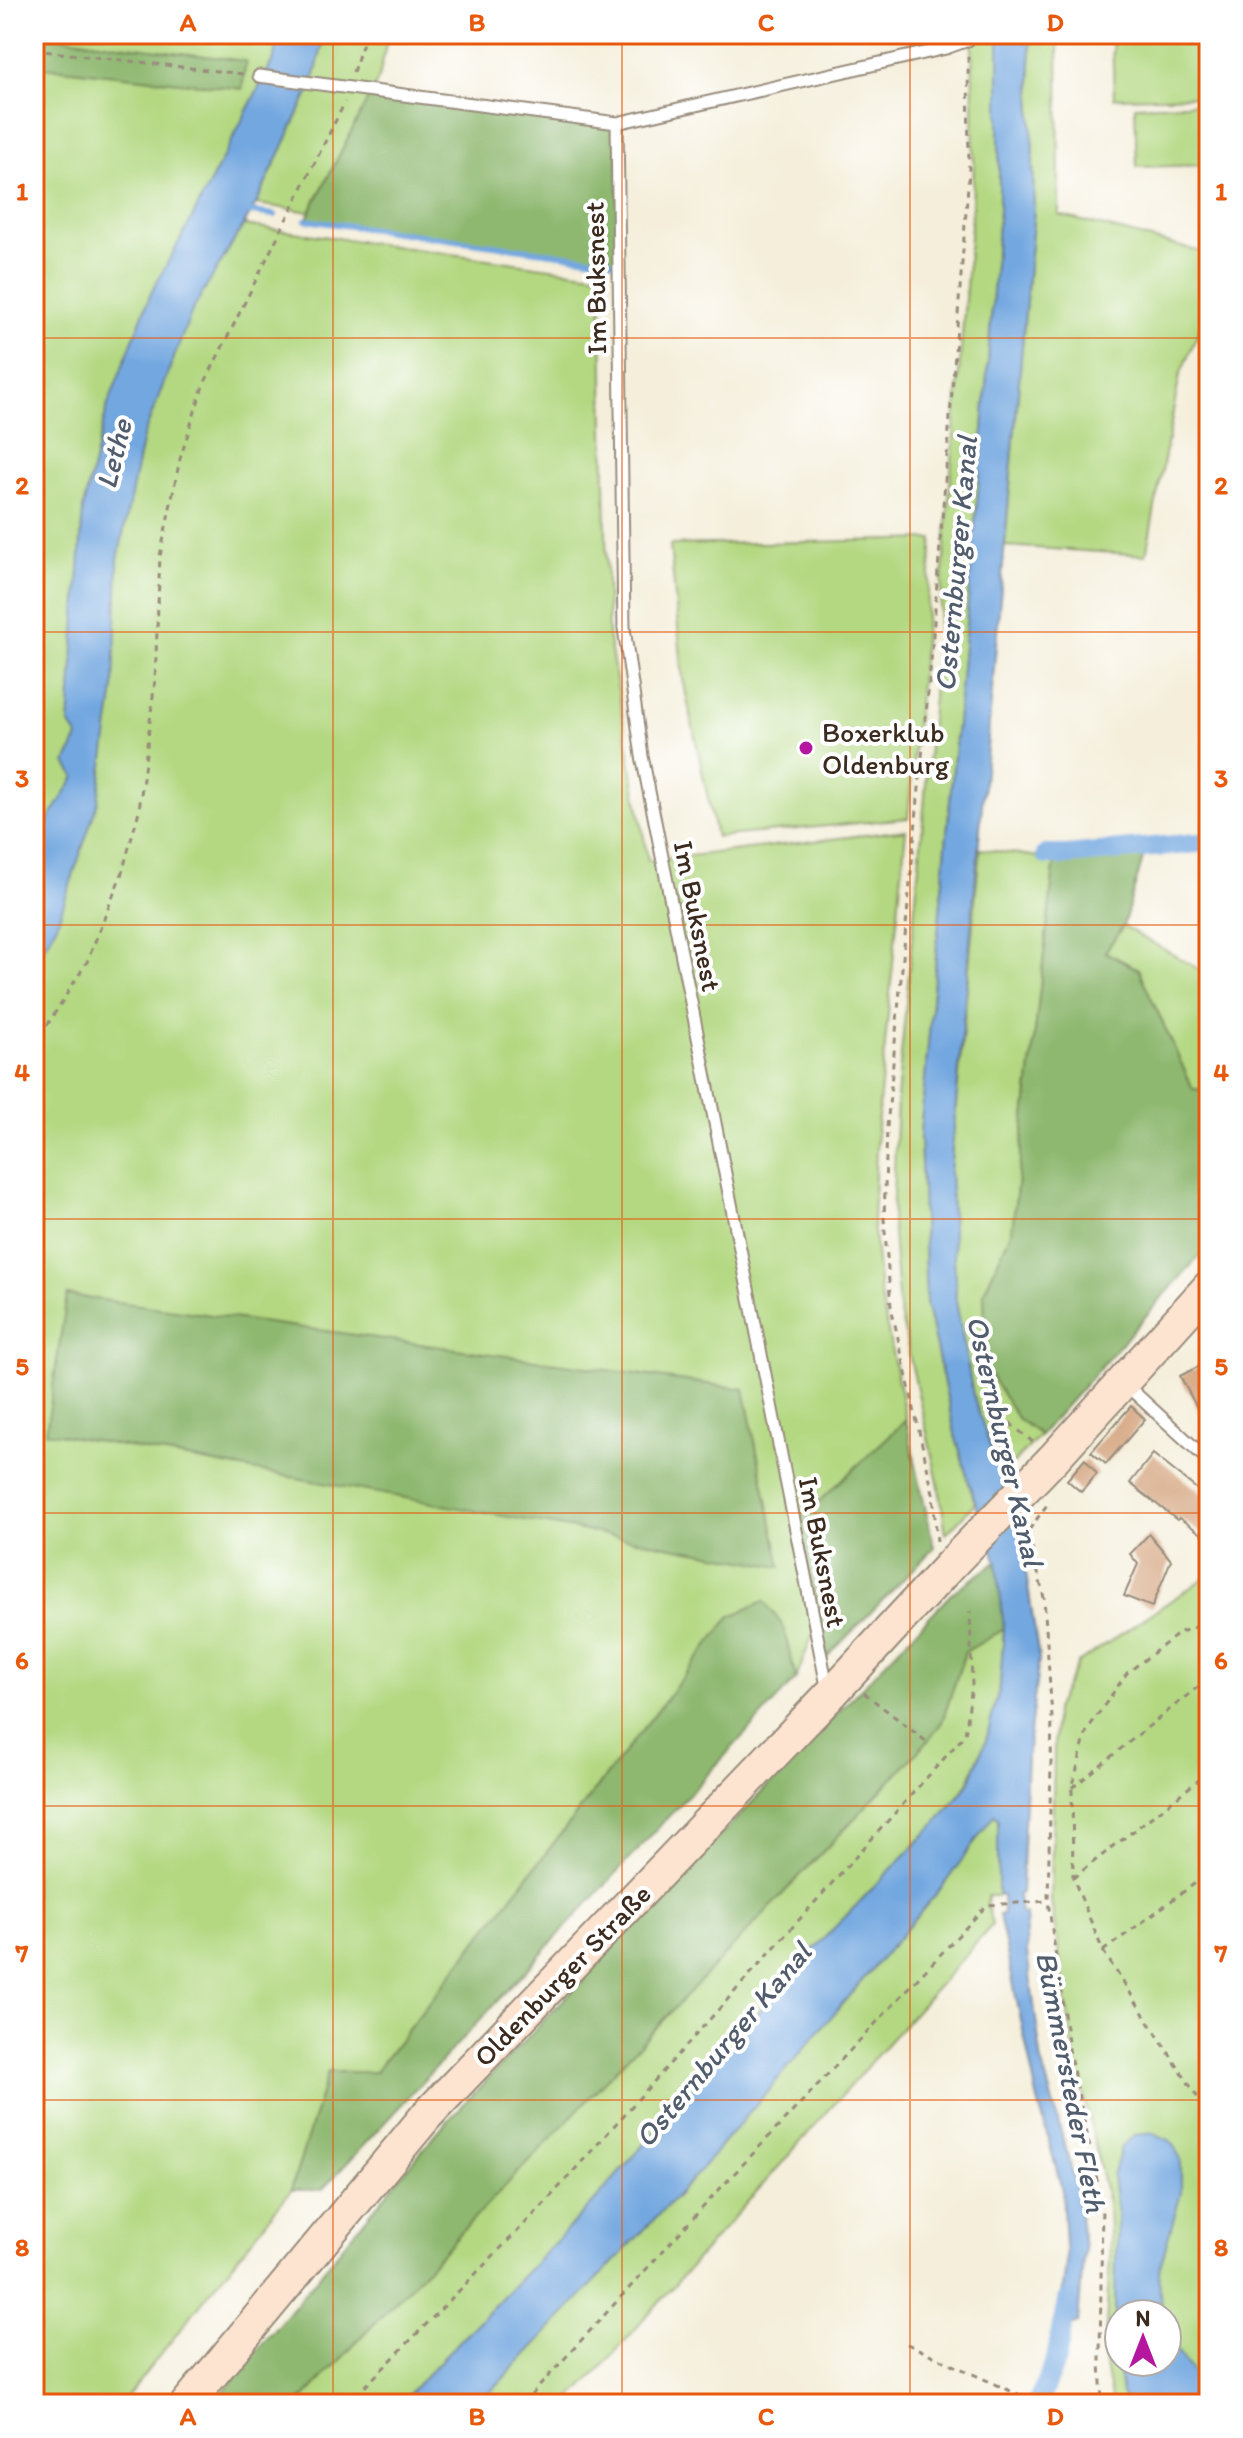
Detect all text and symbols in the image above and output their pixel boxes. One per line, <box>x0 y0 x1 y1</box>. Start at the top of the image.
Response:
text: A <box>179 6 197 38</box>
text: B <box>469 6 486 38</box>
text: C <box>758 6 775 38</box>
text: D <box>1046 6 1064 38</box>
text: 1 <box>16 175 28 207</box>
text: 1 <box>1215 175 1227 207</box>
street label: Im Buksnest <box>577 201 613 355</box>
water label: Lethe <box>87 414 140 492</box>
water label: Osternburger Kanal <box>926 432 985 693</box>
text: 2 <box>15 469 29 501</box>
text: 2 <box>1214 469 1228 501</box>
place label: Boxerklub Oldenburg <box>822 715 950 781</box>
marker: Boxerklub Oldenburg <box>797 739 815 757</box>
text: 3 <box>15 762 29 794</box>
text: 3 <box>1214 762 1228 794</box>
street label: Im Buksnest <box>667 838 729 994</box>
text: 4 <box>14 1056 30 1088</box>
text: 4 <box>1213 1056 1229 1088</box>
water label: Osternburger Kanal <box>959 1312 1053 1572</box>
text: 5 <box>15 1350 29 1382</box>
text: 5 <box>1214 1350 1228 1382</box>
street label: Im Buksnest <box>792 1474 854 1630</box>
text: 6 <box>15 1644 29 1676</box>
text: 6 <box>1214 1644 1228 1676</box>
street label: Oldenburger Straße <box>466 1877 658 2073</box>
water label: Osternburger Kanal <box>626 1933 821 2155</box>
text: 7 <box>15 1937 29 1969</box>
text: 7 <box>1214 1937 1228 1969</box>
water label: Bümmersteder Fleth <box>1028 1948 1115 2217</box>
text: 8 <box>15 2231 29 2263</box>
text: 8 <box>1214 2231 1228 2263</box>
north arrow <box>1103 2298 1183 2378</box>
text: N <box>1136 2305 1150 2332</box>
text: A <box>179 2400 197 2432</box>
text: B <box>469 2400 486 2432</box>
text: C <box>758 2400 775 2432</box>
text: D <box>1046 2400 1064 2432</box>

